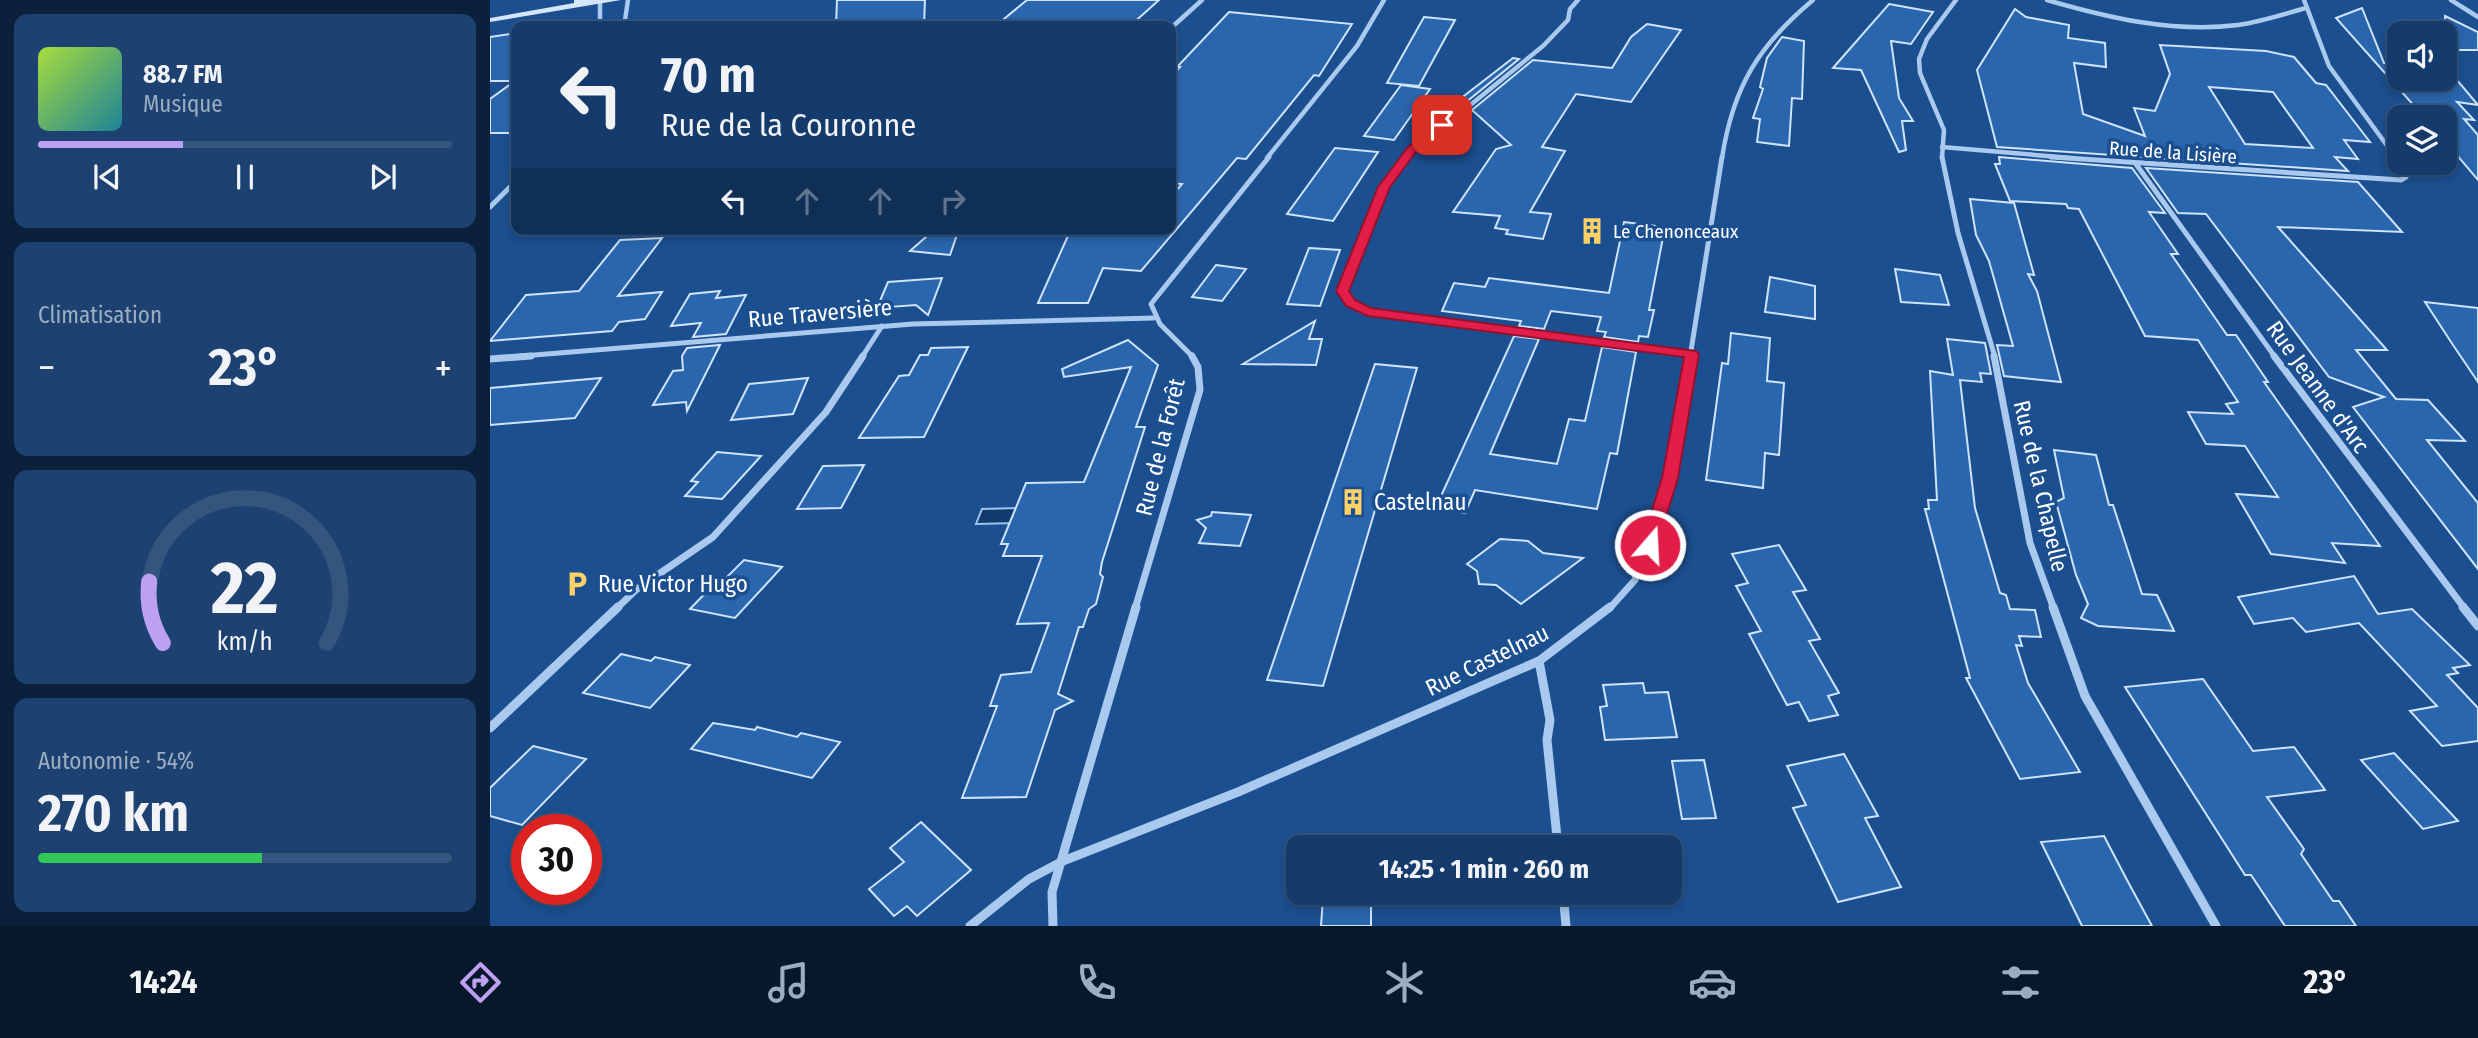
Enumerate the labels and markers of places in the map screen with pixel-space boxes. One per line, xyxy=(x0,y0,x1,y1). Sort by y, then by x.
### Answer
pin xyxy=(1412,95,1472,155)
building icon: Le Chenonceaux xyxy=(1577,216,1607,246)
place label: Le Chenonceaux xyxy=(1613,220,1739,243)
building icon: Castelnau xyxy=(1338,487,1368,517)
place label: Castelnau xyxy=(1374,488,1466,516)
parking icon: Rue Victor Hugo xyxy=(562,569,592,599)
place label: Rue Victor Hugo xyxy=(598,570,748,598)

